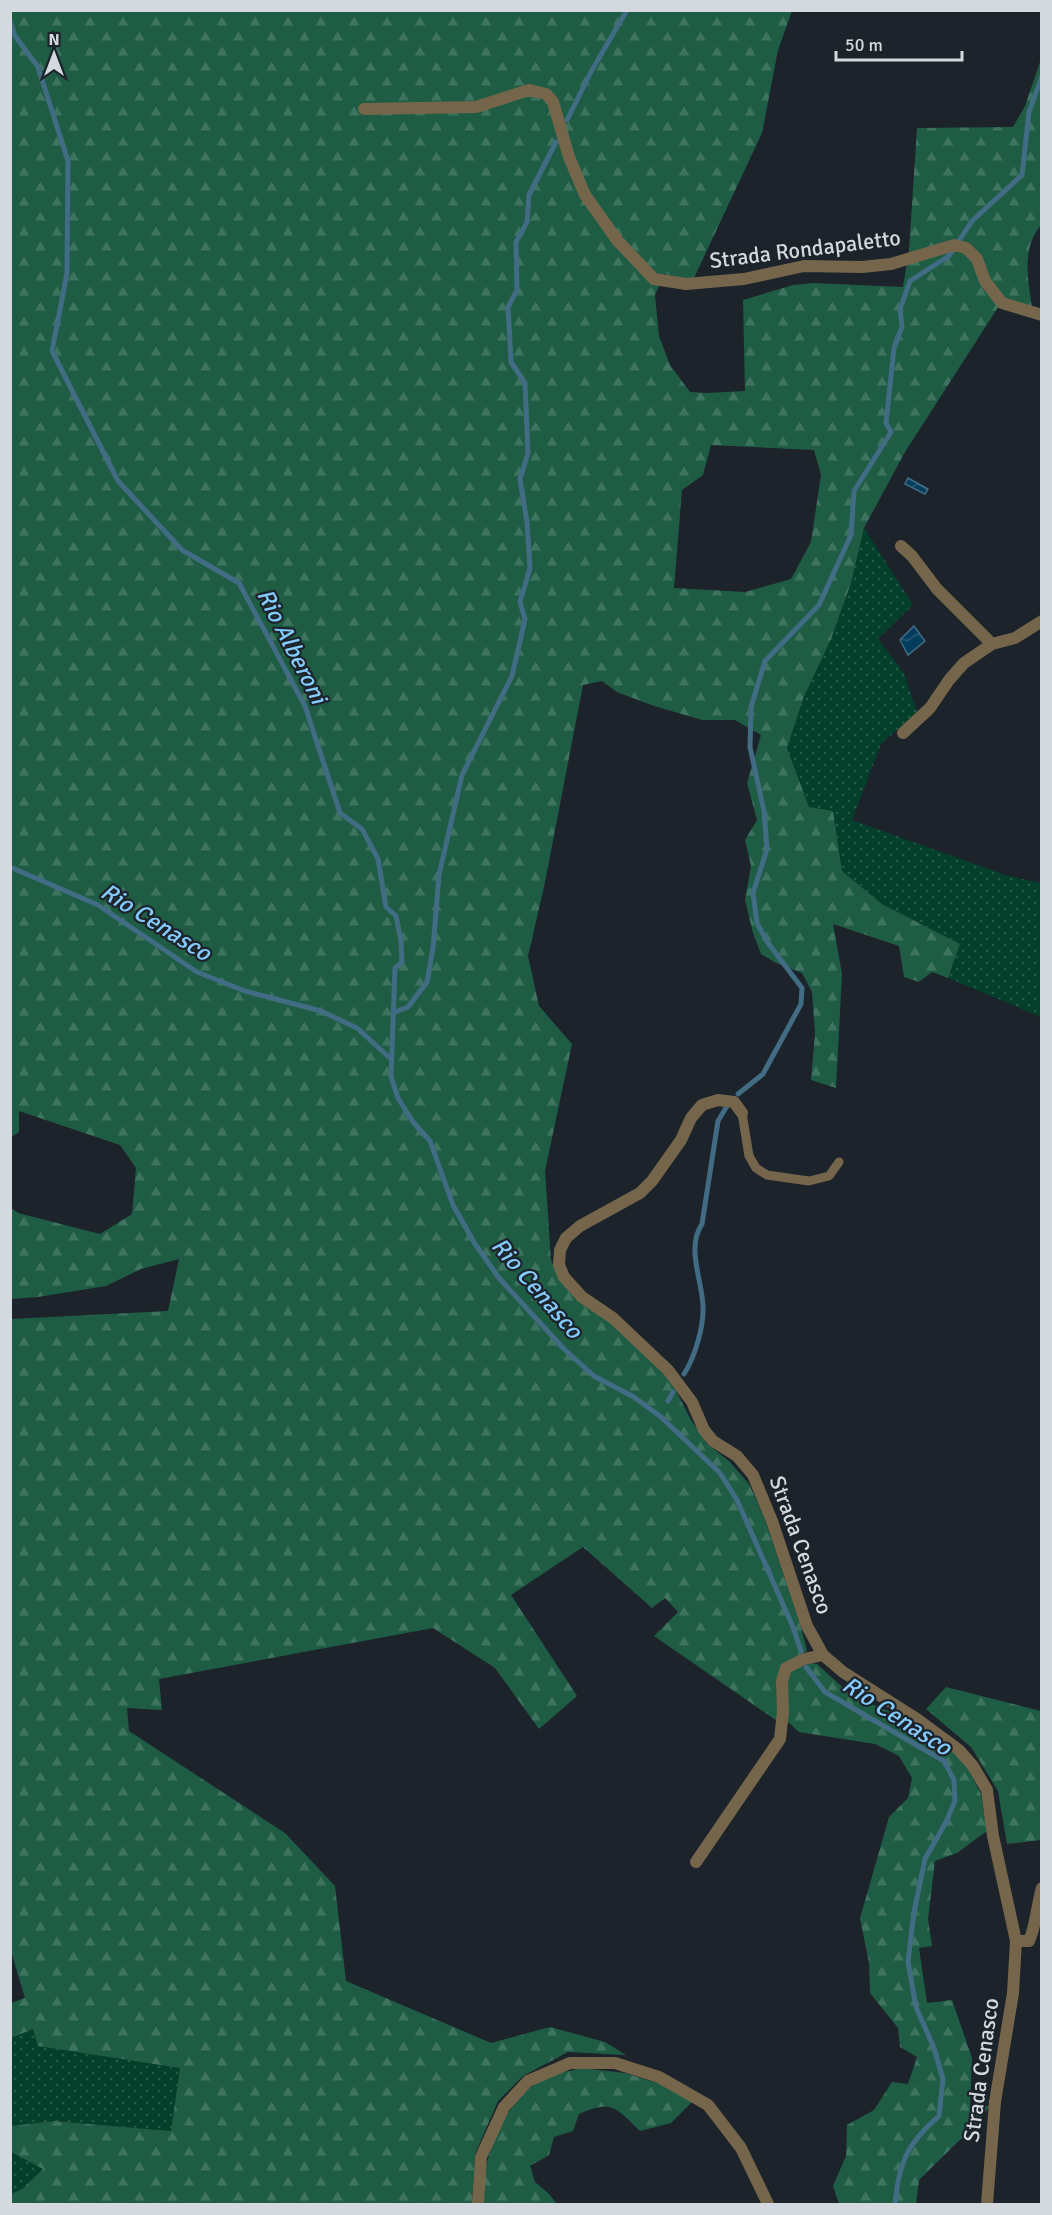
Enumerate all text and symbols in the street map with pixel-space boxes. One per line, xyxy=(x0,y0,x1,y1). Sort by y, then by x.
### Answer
north arrow xyxy=(24,24,84,84)
scale bar xyxy=(836,24,962,62)
text: N xyxy=(48,30,60,50)
text: 50 m xyxy=(845,34,883,56)
street label: Strada Rondapaletto xyxy=(708,224,902,274)
water label: Rio Alberoni xyxy=(250,583,335,711)
water label: Rio Cenasco xyxy=(95,876,218,968)
water label: Rio Cenasco xyxy=(485,1231,590,1346)
street label: Strada Cenasco xyxy=(763,1472,839,1618)
water label: Rio Cenasco xyxy=(837,1670,959,1763)
street label: Strada Cenasco xyxy=(958,1996,1004,2144)

